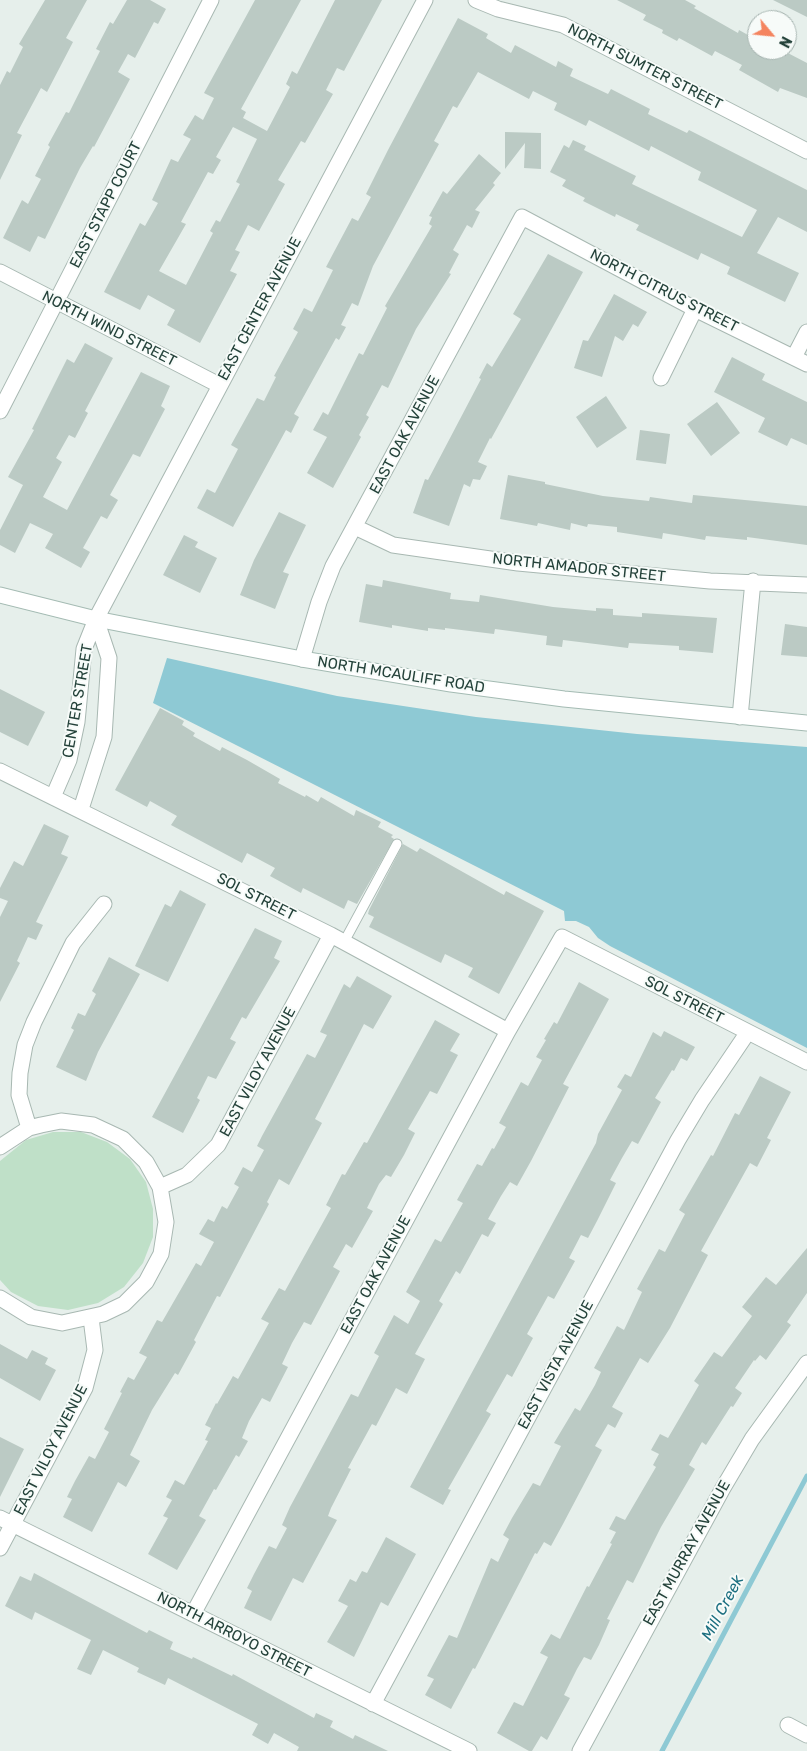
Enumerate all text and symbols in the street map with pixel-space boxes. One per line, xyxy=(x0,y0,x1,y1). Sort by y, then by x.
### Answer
north arrow xyxy=(747,10,797,60)
street label: NORTH SUMTER STREET xyxy=(565,20,725,114)
text: N xyxy=(775,33,795,50)
street label: EAST STAPP COURT xyxy=(66,139,146,271)
street label: EAST CENTER AVENUE xyxy=(215,234,305,384)
street label: NORTH CITRUS STREET xyxy=(587,246,741,336)
street label: NORTH WIND STREET xyxy=(39,287,179,371)
street label: EAST OAK AVENUE xyxy=(366,373,444,497)
street label: NORTH AMADOR STREET xyxy=(492,550,666,586)
street label: CENTER STREET xyxy=(59,643,97,759)
street label: NORTH MCAULIFF ROAD xyxy=(316,653,486,697)
street label: SOL STREET xyxy=(214,869,298,925)
street label: SOL STREET xyxy=(642,972,726,1028)
street label: EAST VILOY AVENUE xyxy=(216,1004,300,1140)
street label: EAST OAK AVENUE xyxy=(337,1213,415,1337)
street label: EAST VISTA AVENUE xyxy=(514,1298,598,1432)
street label: EAST VILOY AVENUE xyxy=(10,1382,92,1518)
street label: EAST MURRAY AVENUE xyxy=(640,1477,734,1629)
water label: Mill Creek xyxy=(698,1572,748,1644)
street label: NORTH ARROYO STREET xyxy=(154,1588,314,1682)

